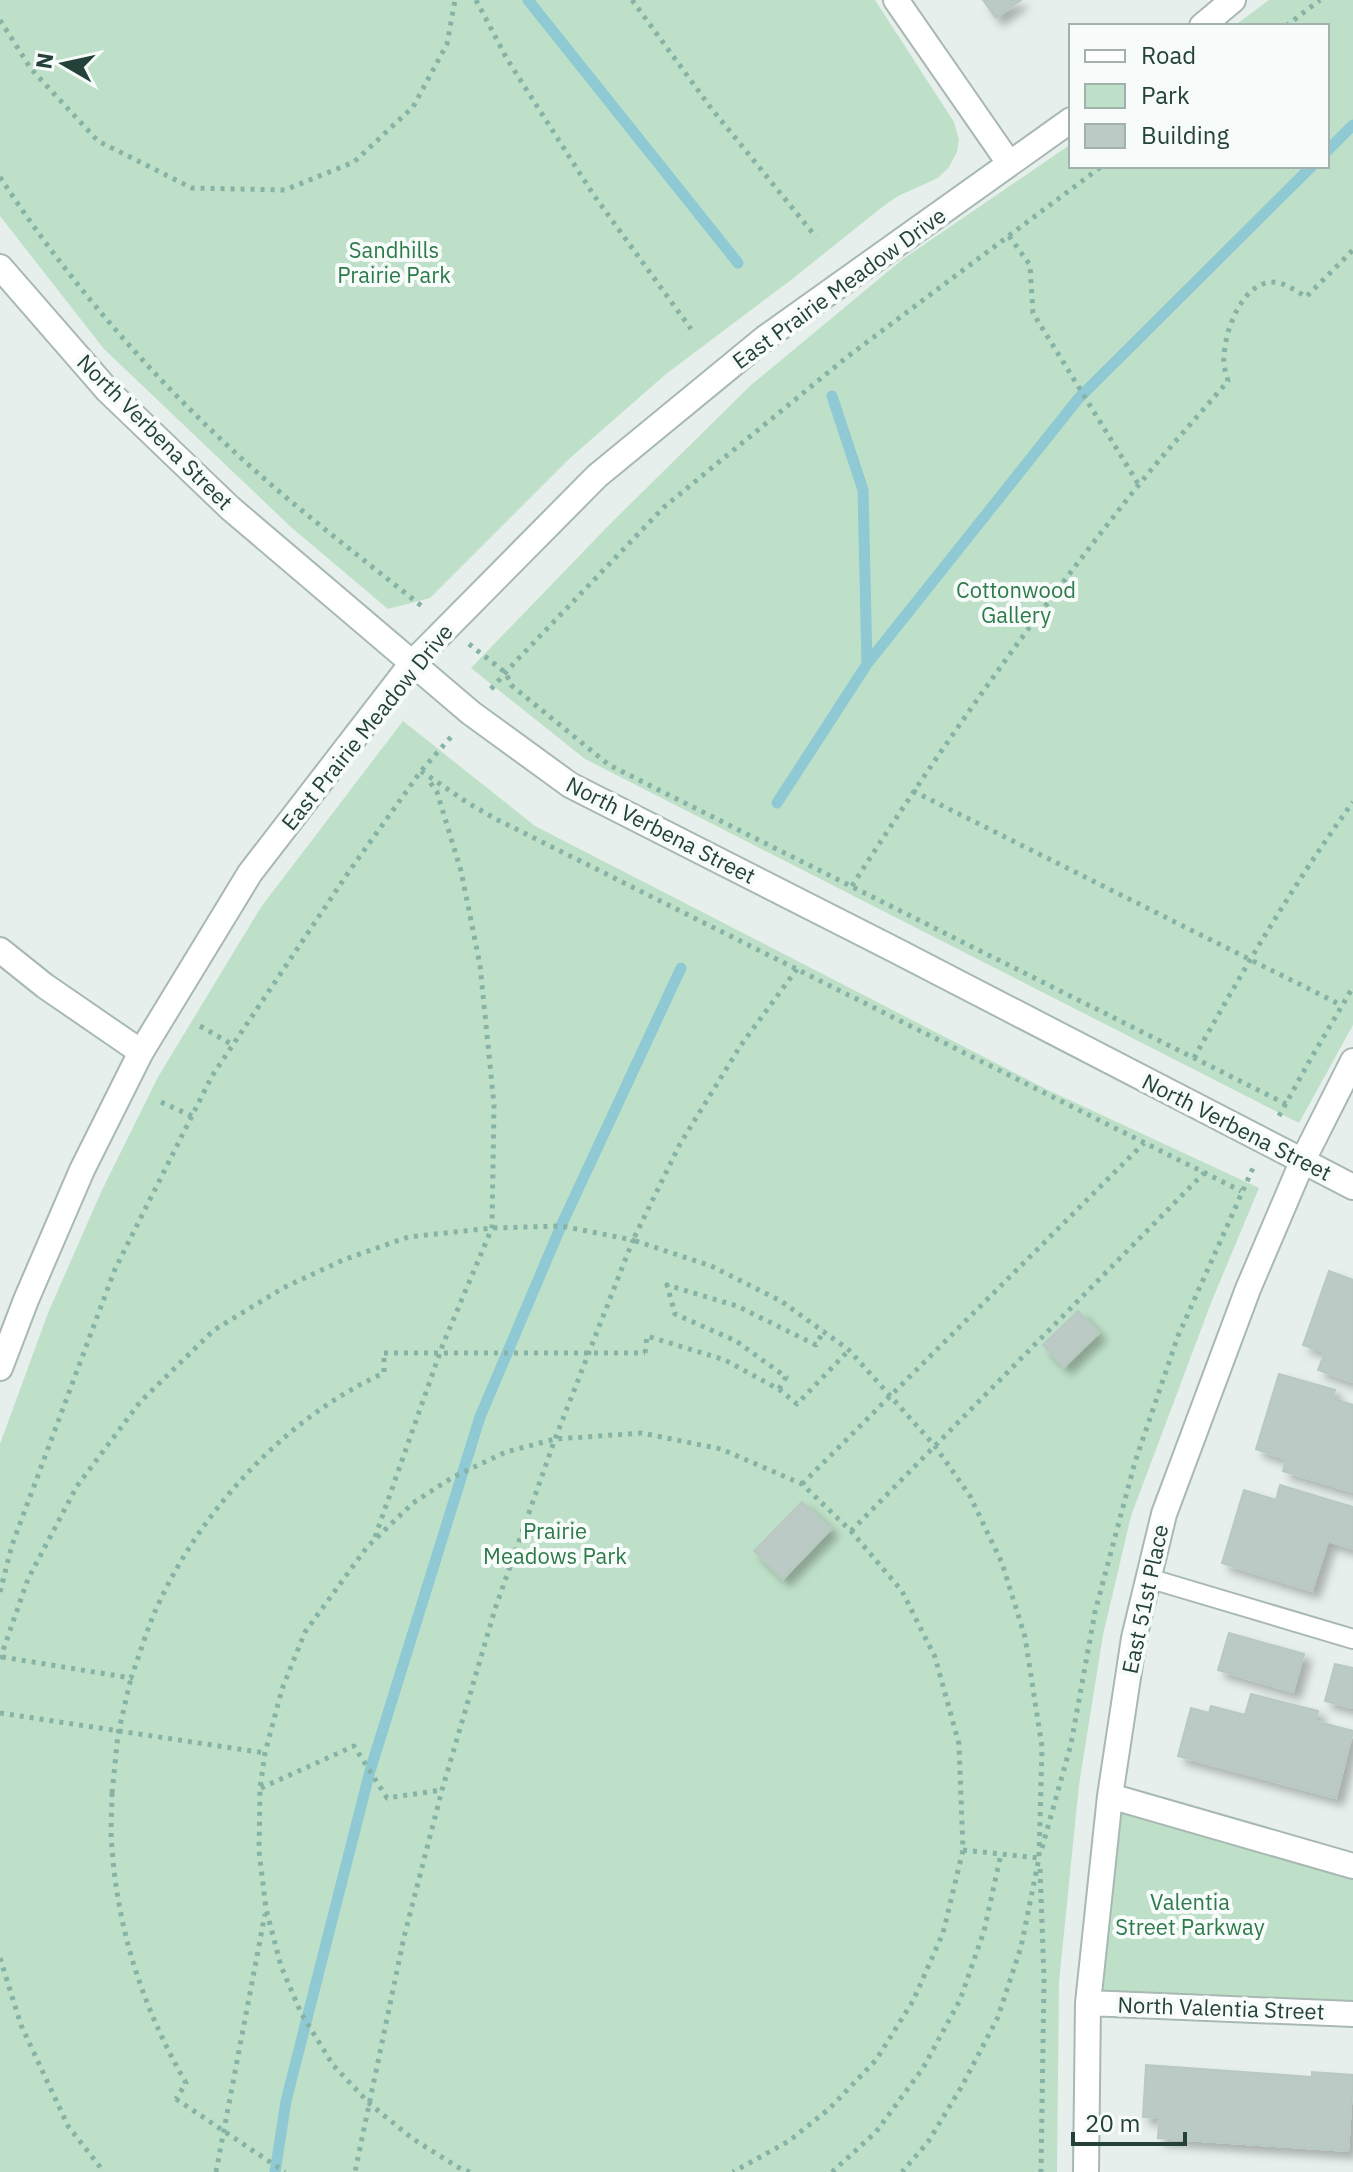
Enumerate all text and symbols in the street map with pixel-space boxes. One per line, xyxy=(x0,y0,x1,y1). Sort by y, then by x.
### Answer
north arrow xyxy=(24,24,104,104)
legend xyxy=(1069,24,1329,168)
text: Road xyxy=(1141,39,1196,71)
text: N xyxy=(28,51,59,71)
text: Park xyxy=(1141,79,1190,111)
text: Building xyxy=(1141,119,1229,151)
street label: East Prairie Meadow Drive xyxy=(726,200,951,375)
park label: Sandhills Prairie Park xyxy=(337,235,451,289)
street label: North Verbena Street xyxy=(71,348,239,516)
park label: Cottonwood Gallery xyxy=(956,575,1076,629)
street label: East Prairie Meadow Drive xyxy=(274,618,459,836)
street label: North Verbena Street xyxy=(562,769,761,890)
street label: North Verbena Street xyxy=(1138,1066,1337,1187)
park label: Prairie Meadows Park xyxy=(483,1516,627,1570)
street label: East 51st Place xyxy=(1115,1522,1174,1676)
park label: Valentia Street Parkway xyxy=(1115,1887,1265,1941)
street label: North Valentia Street xyxy=(1117,1989,1325,2026)
scale bar xyxy=(1073,2096,1185,2146)
text: 20 m xyxy=(1085,2107,1140,2139)

